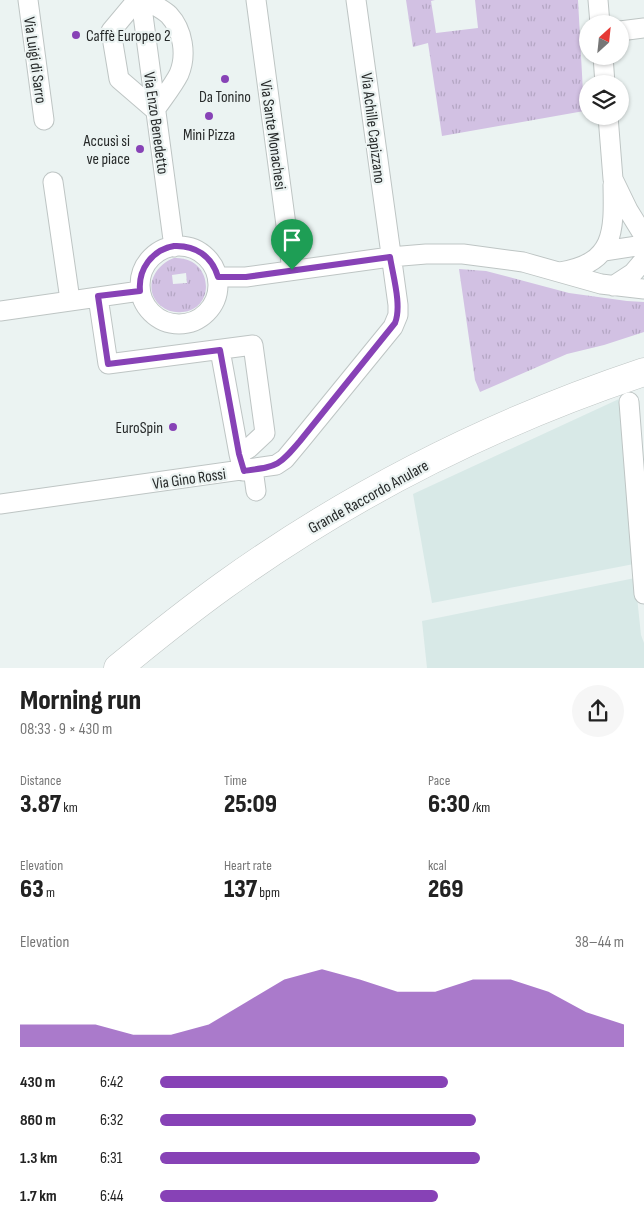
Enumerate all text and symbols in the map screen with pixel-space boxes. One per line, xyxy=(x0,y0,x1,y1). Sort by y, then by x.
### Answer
north arrow xyxy=(579,15,629,65)
map controls xyxy=(579,15,629,125)
street label: Via Luigi di Sarro xyxy=(19,16,50,105)
place label: Caffè Europeo 2 xyxy=(86,27,171,46)
marker: Caffè Europeo 2 xyxy=(70,29,82,41)
street label: Via Enzo Benedetto xyxy=(139,71,172,176)
street label: Via Achille Capizzano xyxy=(356,72,389,185)
marker: Da Tonino xyxy=(219,73,231,85)
button: layers xyxy=(579,75,629,125)
street label: Via Sante Monachesi xyxy=(255,79,290,191)
place label: Da Tonino xyxy=(199,88,251,107)
marker: Mini Pizza xyxy=(203,110,215,122)
place label: Mini Pizza xyxy=(183,126,235,145)
place label: Accusì si ve piace xyxy=(83,132,130,169)
marker: Accusì si ve piace xyxy=(134,143,146,155)
pin xyxy=(271,219,313,270)
icon: arrive xyxy=(278,226,306,254)
place label: EuroSpin xyxy=(115,419,163,438)
marker: EuroSpin xyxy=(167,421,179,433)
street label: Grande Raccordo Anulare xyxy=(305,456,432,538)
street label: Via Gino Rossi xyxy=(151,465,227,494)
text: Morning run xyxy=(20,684,141,717)
button: share xyxy=(572,685,624,737)
text: 08:33 · 9 × 430 m xyxy=(20,720,112,739)
text: Distance xyxy=(20,772,61,789)
text: Time xyxy=(224,772,247,789)
text: Pace xyxy=(428,772,450,789)
text: 3.87 xyxy=(20,789,61,820)
text: 25:09 xyxy=(224,789,277,820)
text: 6:30 xyxy=(428,789,470,820)
text: km xyxy=(61,799,78,816)
text: /km xyxy=(470,799,490,816)
text: Elevation xyxy=(20,857,63,874)
text: Heart rate xyxy=(224,857,272,874)
text: kcal xyxy=(428,857,447,874)
text: 63 xyxy=(20,874,44,905)
text: 137 xyxy=(224,874,257,905)
text: 269 xyxy=(428,874,464,905)
text: m xyxy=(44,884,55,901)
text: bpm xyxy=(257,884,280,901)
text: Elevation xyxy=(20,933,69,952)
text: 38–44 m xyxy=(575,933,624,952)
text: 430 m xyxy=(20,1073,55,1092)
text: 6:42 xyxy=(100,1073,123,1092)
text: 860 m xyxy=(20,1111,56,1130)
text: 6:32 xyxy=(100,1111,123,1130)
text: 1.3 km xyxy=(20,1149,57,1168)
text: 6:31 xyxy=(100,1149,122,1168)
text: 1.7 km xyxy=(20,1187,57,1206)
text: 6:44 xyxy=(100,1187,123,1206)

